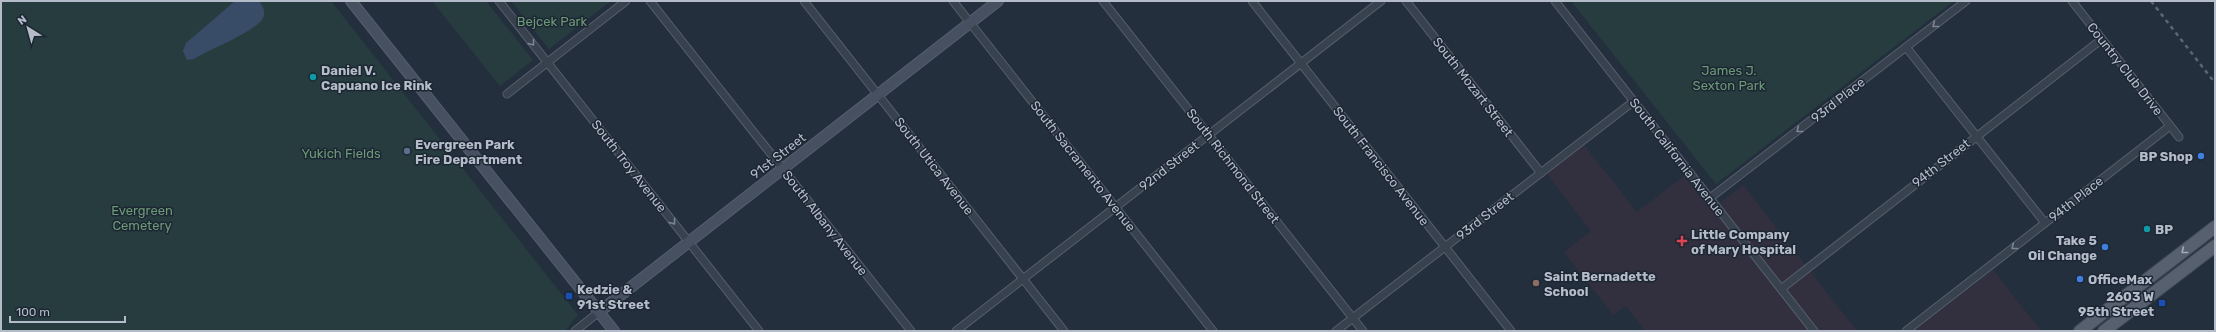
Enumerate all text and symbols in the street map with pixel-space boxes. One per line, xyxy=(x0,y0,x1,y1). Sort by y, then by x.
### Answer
north arrow xyxy=(8,8,48,48)
text: N xyxy=(15,13,29,28)
park label: Bejcek Park xyxy=(517,14,588,29)
one-way arrow xyxy=(1932,20,1939,27)
street label: Country Club Drive xyxy=(2084,20,2166,118)
street label: South Mozart Street xyxy=(1430,34,1516,140)
one-way arrow xyxy=(528,38,535,45)
place label: Daniel V. Capuano Ice Rink xyxy=(321,63,433,93)
park label: James J. Sexton Park xyxy=(1693,63,1766,93)
marker: Daniel V. Capuano Ice Rink xyxy=(308,72,318,82)
street label: 93rd Place xyxy=(1808,74,1868,126)
street label: South California Avenue xyxy=(1626,95,1728,219)
street label: South Sacramento Avenue xyxy=(1027,98,1139,234)
street label: South Francisco Avenue xyxy=(1330,104,1432,228)
street label: South Richmond Street xyxy=(1183,106,1283,226)
street label: South Utica Avenue xyxy=(891,114,977,218)
street label: South Troy Avenue xyxy=(588,117,670,215)
one-way arrow xyxy=(1796,125,1803,132)
street label: 91st Street xyxy=(747,130,809,182)
street label: 94th Street xyxy=(1909,136,1973,190)
place label: Evergreen Park Fire Department xyxy=(415,137,522,167)
street label: 92nd Street xyxy=(1136,138,1202,194)
park label: Yukich Fields xyxy=(301,146,381,161)
marker: Evergreen Park Fire Department xyxy=(402,146,412,156)
place label: BP Shop xyxy=(2139,149,2193,164)
marker: BP Shop xyxy=(2196,151,2206,161)
street label: South Albany Avenue xyxy=(779,168,871,278)
street label: 94th Place xyxy=(2046,173,2106,225)
street label: 93rd Street xyxy=(1453,189,1517,243)
park label: Evergreen Cemetery xyxy=(111,203,173,233)
one-way arrow xyxy=(669,217,676,224)
place label: BP xyxy=(2155,222,2173,237)
marker: BP xyxy=(2142,224,2152,234)
place label: Little Company of Mary Hospital xyxy=(1691,227,1796,257)
place label: Take 5 Oil Change xyxy=(2028,233,2097,263)
marker: Little Company of Mary Hospital xyxy=(1676,235,1688,247)
one-way arrow xyxy=(2012,242,2019,249)
marker: Take 5 Oil Change xyxy=(2100,242,2110,252)
one-way arrow xyxy=(2182,246,2189,253)
place label: Saint Bernadette School xyxy=(1544,269,1656,299)
place label: OfficeMax xyxy=(2088,272,2153,287)
marker: OfficeMax xyxy=(2075,274,2085,284)
marker: Saint Bernadette School xyxy=(1531,278,1541,288)
place label: Kedzie & 91st Street xyxy=(577,282,650,312)
place label: 2603 W 95th Street xyxy=(2078,289,2154,319)
marker: Kedzie & 91st Street xyxy=(564,291,574,301)
scale bar xyxy=(10,298,125,324)
marker: 2603 W 95th Street xyxy=(2157,298,2167,308)
text: 100 m xyxy=(16,305,50,319)

